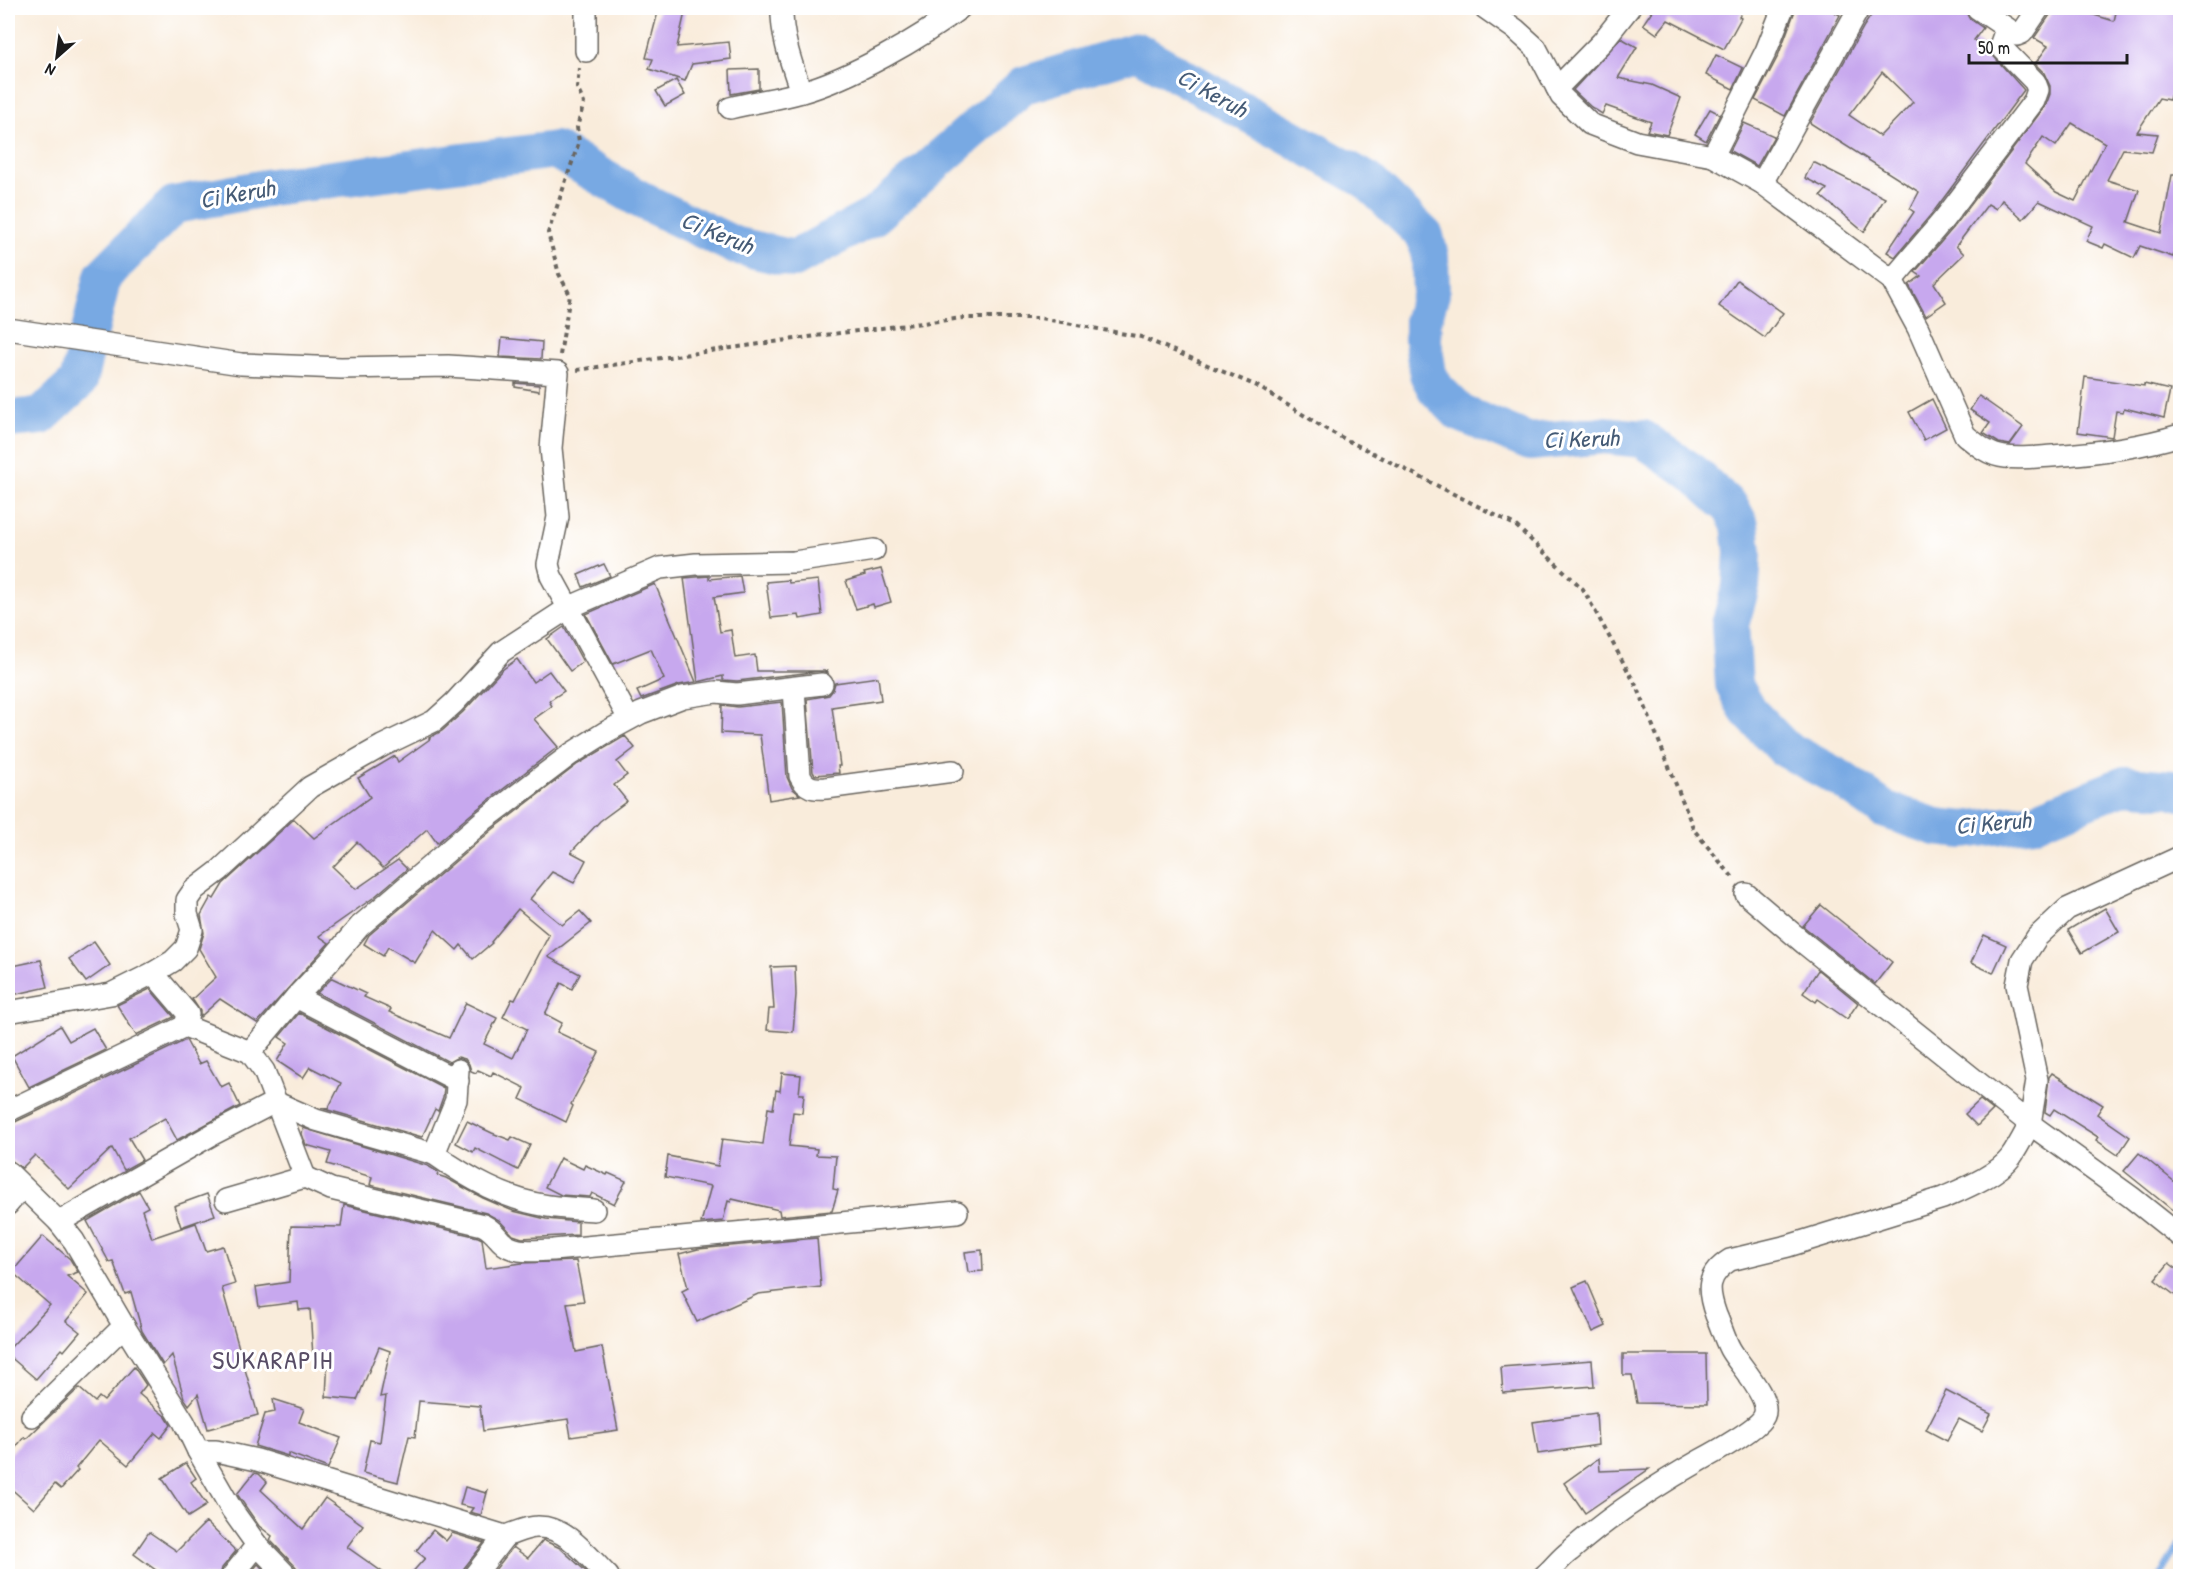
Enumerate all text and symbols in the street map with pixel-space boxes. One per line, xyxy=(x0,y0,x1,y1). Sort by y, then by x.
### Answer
north arrow xyxy=(27,27,87,87)
scale bar xyxy=(1969,27,2126,65)
text: 50 m xyxy=(1978,35,2010,60)
text: N xyxy=(41,58,59,82)
water label: Ci Keruh xyxy=(1172,60,1255,125)
water label: Ci Keruh xyxy=(197,170,278,215)
water label: Ci Keruh xyxy=(677,203,760,262)
water label: Ci Keruh xyxy=(1543,421,1621,455)
water label: Ci Keruh xyxy=(1954,803,2034,841)
district label: SUKARAPIH xyxy=(212,1342,334,1377)

